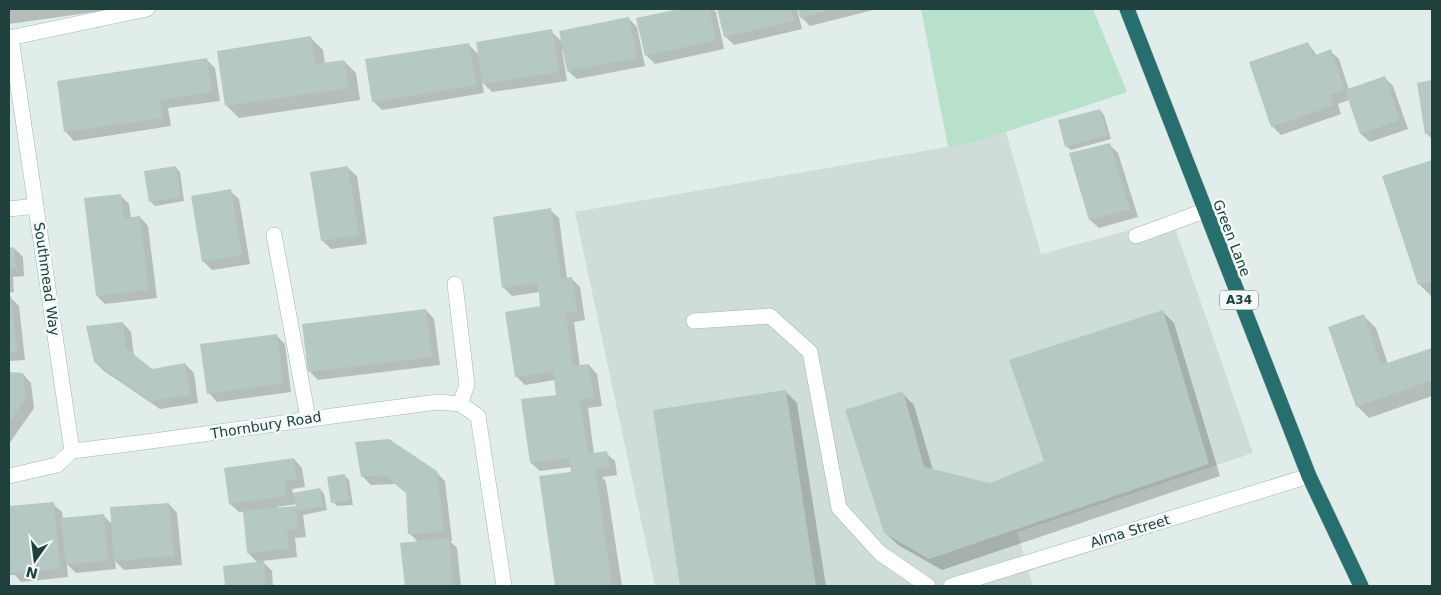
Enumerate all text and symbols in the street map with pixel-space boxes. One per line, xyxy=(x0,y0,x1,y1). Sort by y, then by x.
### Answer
street label: Green Lane xyxy=(1210,197,1254,279)
street label: Southmead Way xyxy=(31,221,63,337)
road number: A34 xyxy=(1220,290,1258,310)
street label: Thornbury Road xyxy=(209,408,322,442)
street label: Alma Street xyxy=(1088,511,1172,551)
north arrow xyxy=(10,535,60,585)
text: N xyxy=(24,563,39,582)

